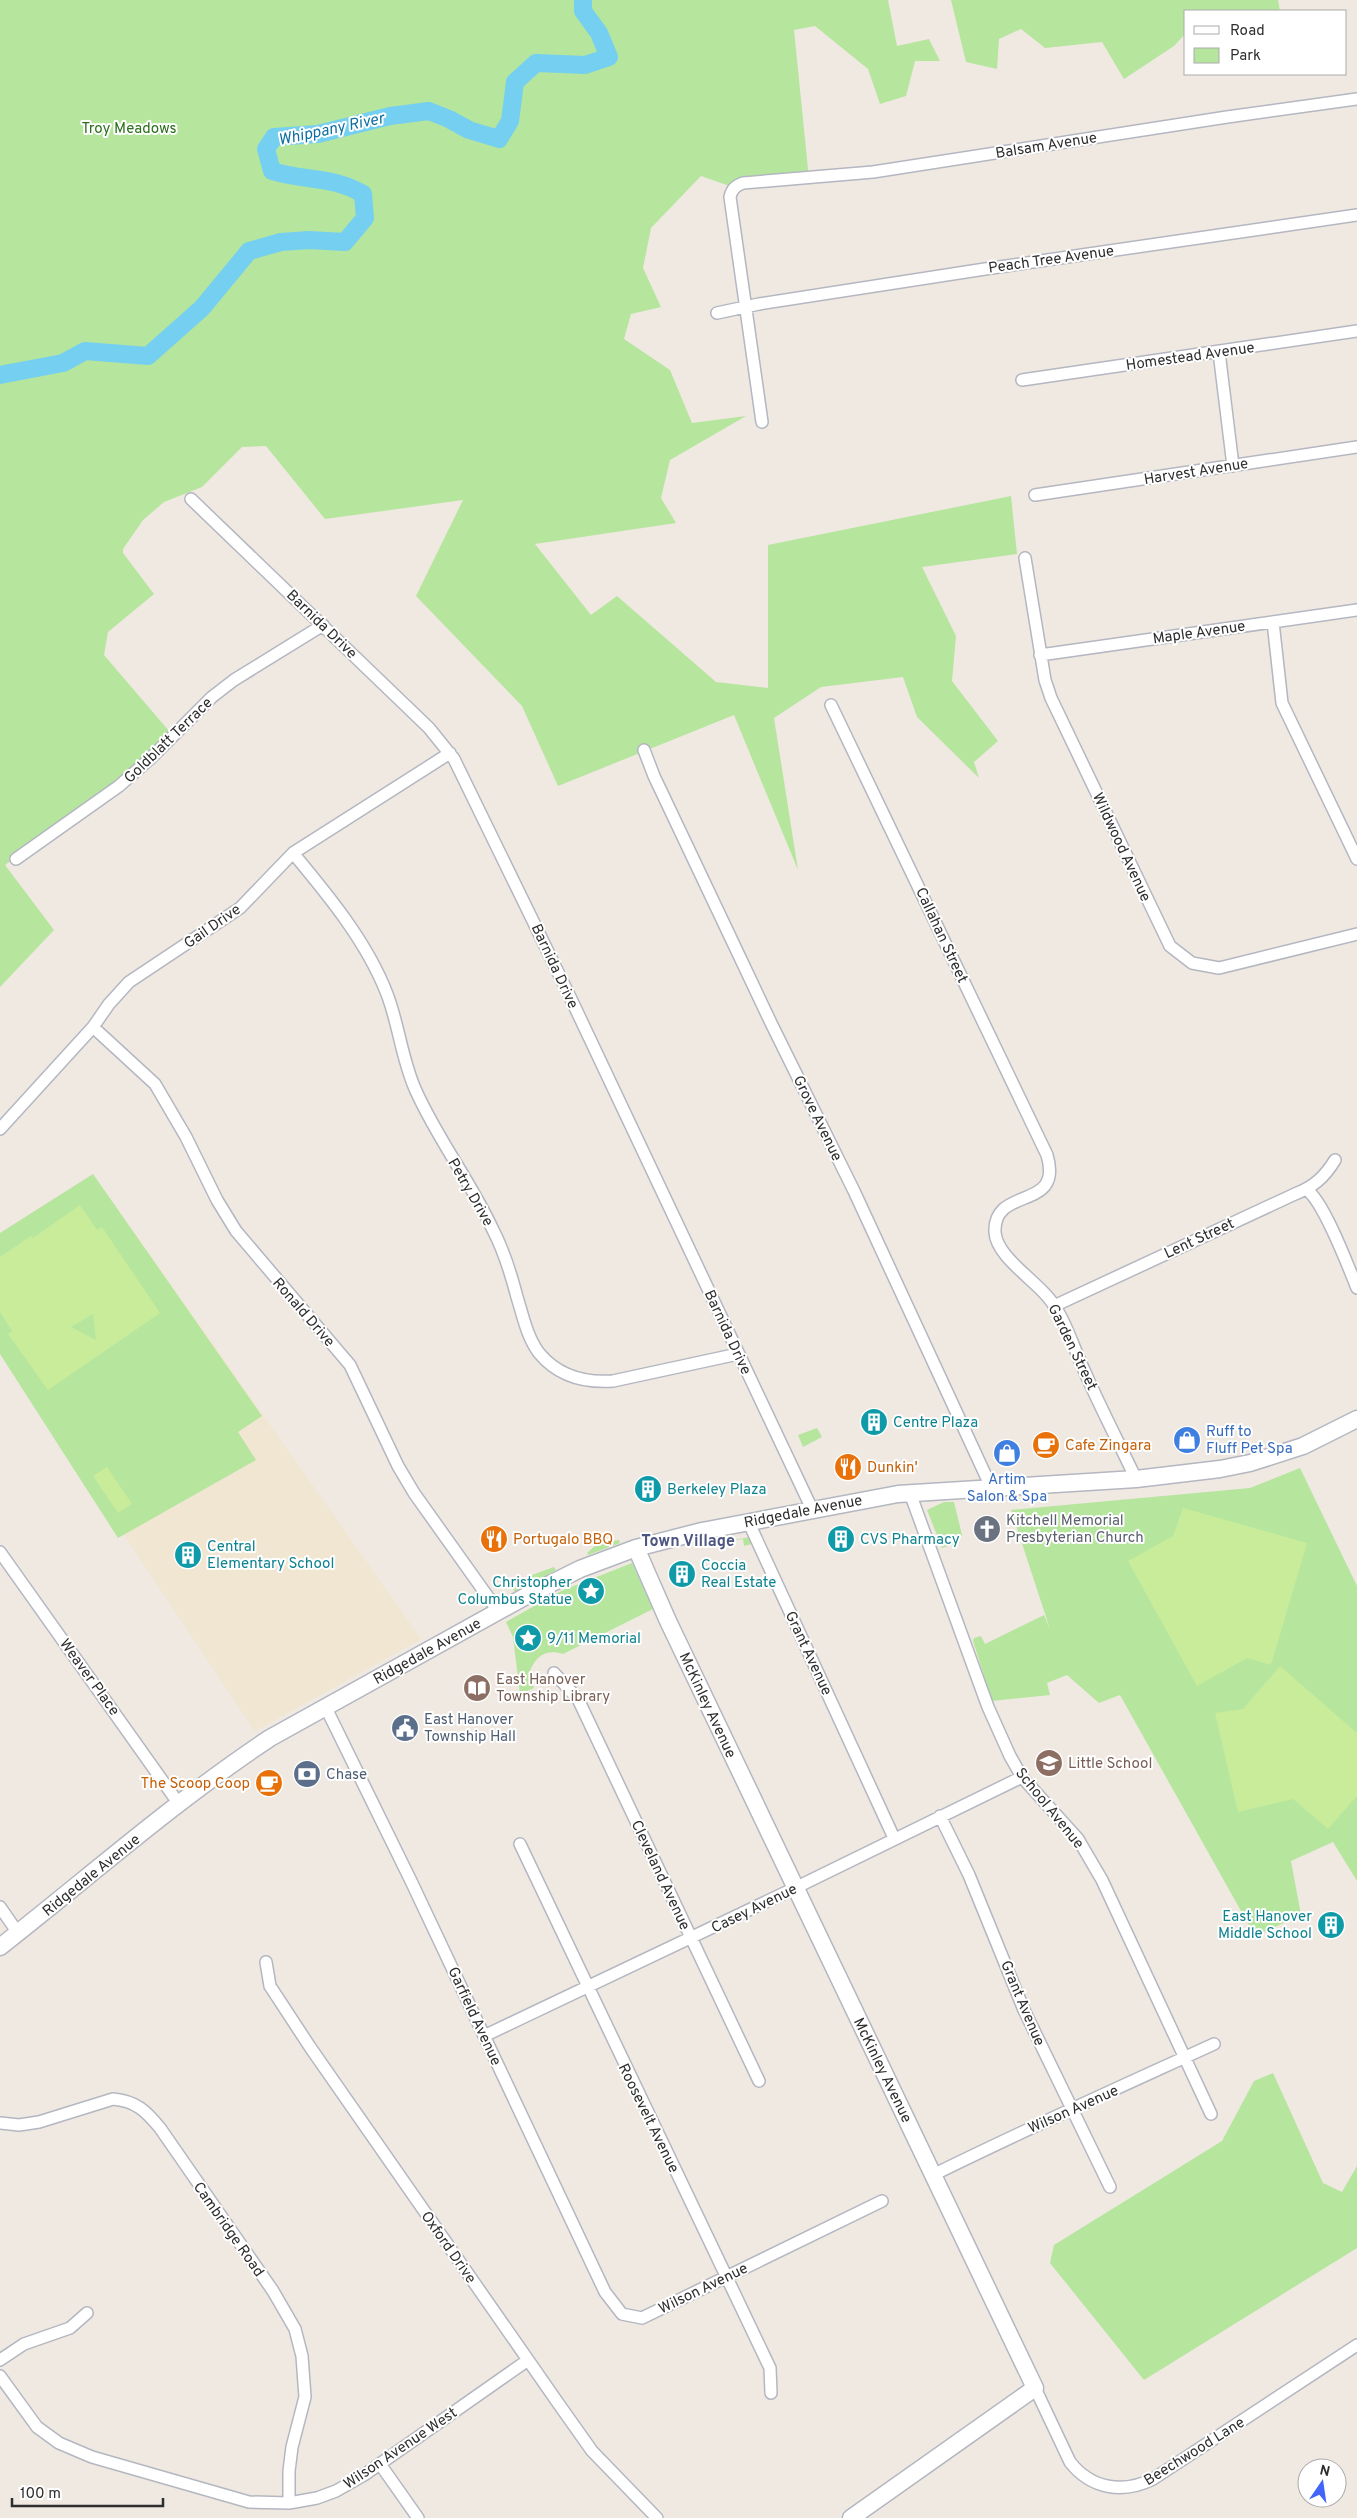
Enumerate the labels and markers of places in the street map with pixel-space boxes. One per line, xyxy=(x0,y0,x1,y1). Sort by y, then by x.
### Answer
building icon: Centre Plaza xyxy=(859,1407,889,1437)
place label: Centre Plaza xyxy=(893,1414,978,1433)
place label: Ruff to Fluff Pet Spa xyxy=(1206,1423,1293,1459)
shop icon: Ruff to Fluff Pet Spa xyxy=(1172,1425,1202,1455)
cafe icon: Cafe Zingara xyxy=(1031,1430,1061,1460)
place label: Cafe Zingara xyxy=(1065,1437,1151,1456)
shop icon: Artim Salon & Spa xyxy=(992,1438,1022,1468)
restaurant icon: Dunkin' xyxy=(833,1452,863,1482)
place label: Dunkin' xyxy=(867,1459,918,1478)
place label: Artim Salon & Spa xyxy=(967,1471,1047,1507)
building icon: Berkeley Plaza xyxy=(633,1474,663,1504)
place label: Berkeley Plaza xyxy=(667,1481,766,1500)
place label: Kitchell Memorial Presbyterian Church xyxy=(1006,1512,1144,1548)
church icon: Kitchell Memorial Presbyterian Church xyxy=(972,1514,1002,1544)
restaurant icon: Portugalo BBQ xyxy=(479,1524,509,1554)
building icon: CVS Pharmacy xyxy=(826,1524,856,1554)
place label: Portugalo BBQ xyxy=(513,1531,613,1550)
place label: CVS Pharmacy xyxy=(860,1531,960,1550)
place label: Central Elementary School xyxy=(207,1538,334,1574)
building icon: Central Elementary School xyxy=(173,1540,203,1570)
place label: Coccia Real Estate xyxy=(701,1557,776,1593)
building icon: Coccia Real Estate xyxy=(667,1559,697,1589)
place label: Christopher Columbus Statue xyxy=(457,1574,572,1610)
place icon: Christopher Columbus Statue xyxy=(576,1576,606,1606)
place icon: 9/11 Memorial xyxy=(513,1623,543,1653)
place label: 9/11 Memorial xyxy=(547,1630,641,1649)
place label: East Hanover Township Library xyxy=(496,1671,610,1707)
library icon: East Hanover Township Library xyxy=(462,1673,492,1703)
place label: East Hanover Township Hall xyxy=(424,1711,516,1747)
public building icon: East Hanover Township Hall xyxy=(390,1713,420,1743)
school or university icon: Little School xyxy=(1034,1748,1064,1778)
place label: Little School xyxy=(1068,1755,1152,1774)
bank icon: Chase xyxy=(292,1759,322,1789)
place label: Chase xyxy=(326,1766,367,1785)
cafe icon: The Scoop Coop xyxy=(254,1768,284,1798)
place label: The Scoop Coop xyxy=(141,1775,250,1794)
place label: East Hanover Middle School xyxy=(1218,1908,1312,1944)
building icon: East Hanover Middle School xyxy=(1316,1910,1346,1940)

